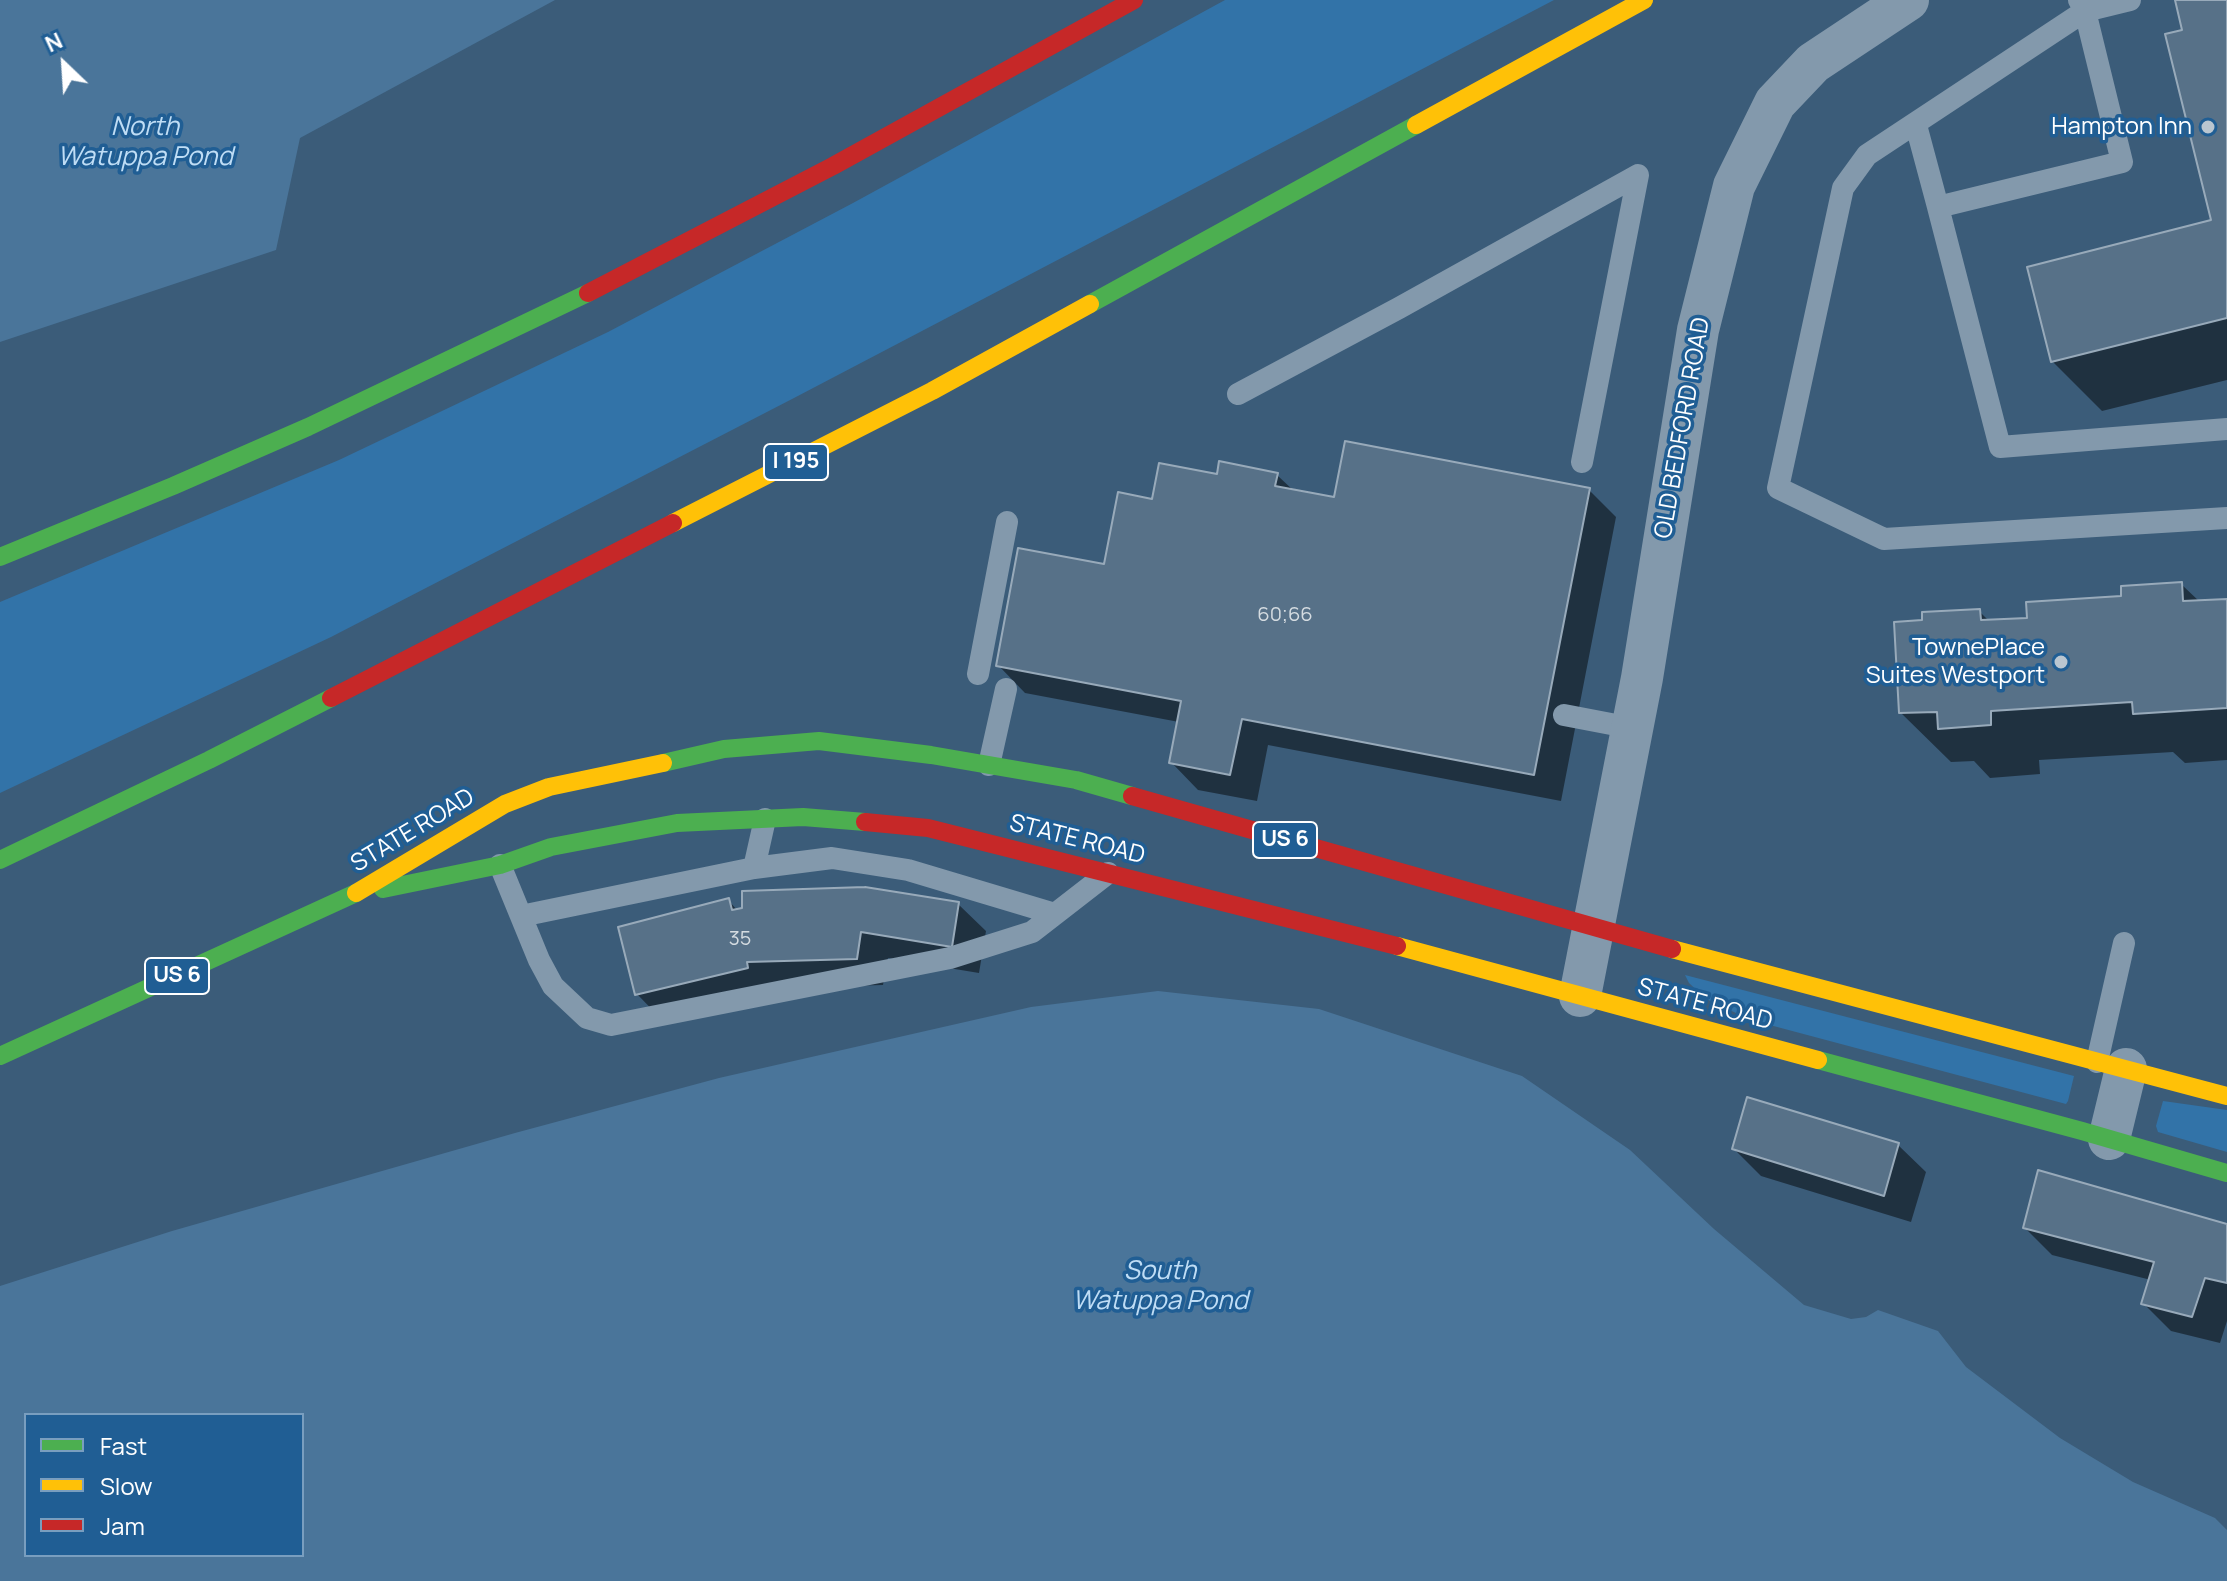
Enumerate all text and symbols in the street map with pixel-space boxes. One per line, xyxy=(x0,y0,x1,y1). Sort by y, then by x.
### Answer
north arrow xyxy=(24,24,104,104)
text: N xyxy=(40,25,67,59)
water label: North Watuppa Pond xyxy=(57,112,233,174)
place label: Hampton Inn xyxy=(2051,113,2192,141)
marker: Hampton Inn xyxy=(2199,118,2217,136)
street label: OLD BEDFORD ROAD xyxy=(1649,315,1717,541)
road number: I 195 xyxy=(764,444,828,480)
house number: 60;66 xyxy=(1257,603,1313,627)
place label: TownePlace Suites Westport xyxy=(1866,634,2045,690)
marker: TownePlace Suites Westport xyxy=(2052,653,2070,671)
street label: STATE ROAD xyxy=(346,783,480,879)
street label: STATE ROAD xyxy=(1006,809,1148,871)
road number: US 6 xyxy=(1253,822,1317,858)
house number: 35 xyxy=(729,927,751,951)
road number: US 6 xyxy=(145,958,209,994)
street label: STATE ROAD xyxy=(1634,973,1776,1037)
water label: South Watuppa Pond xyxy=(1072,1256,1248,1318)
legend xyxy=(24,1413,304,1557)
text: Fast xyxy=(100,1429,147,1462)
text: Slow xyxy=(100,1469,153,1502)
text: Jam xyxy=(100,1509,145,1542)

